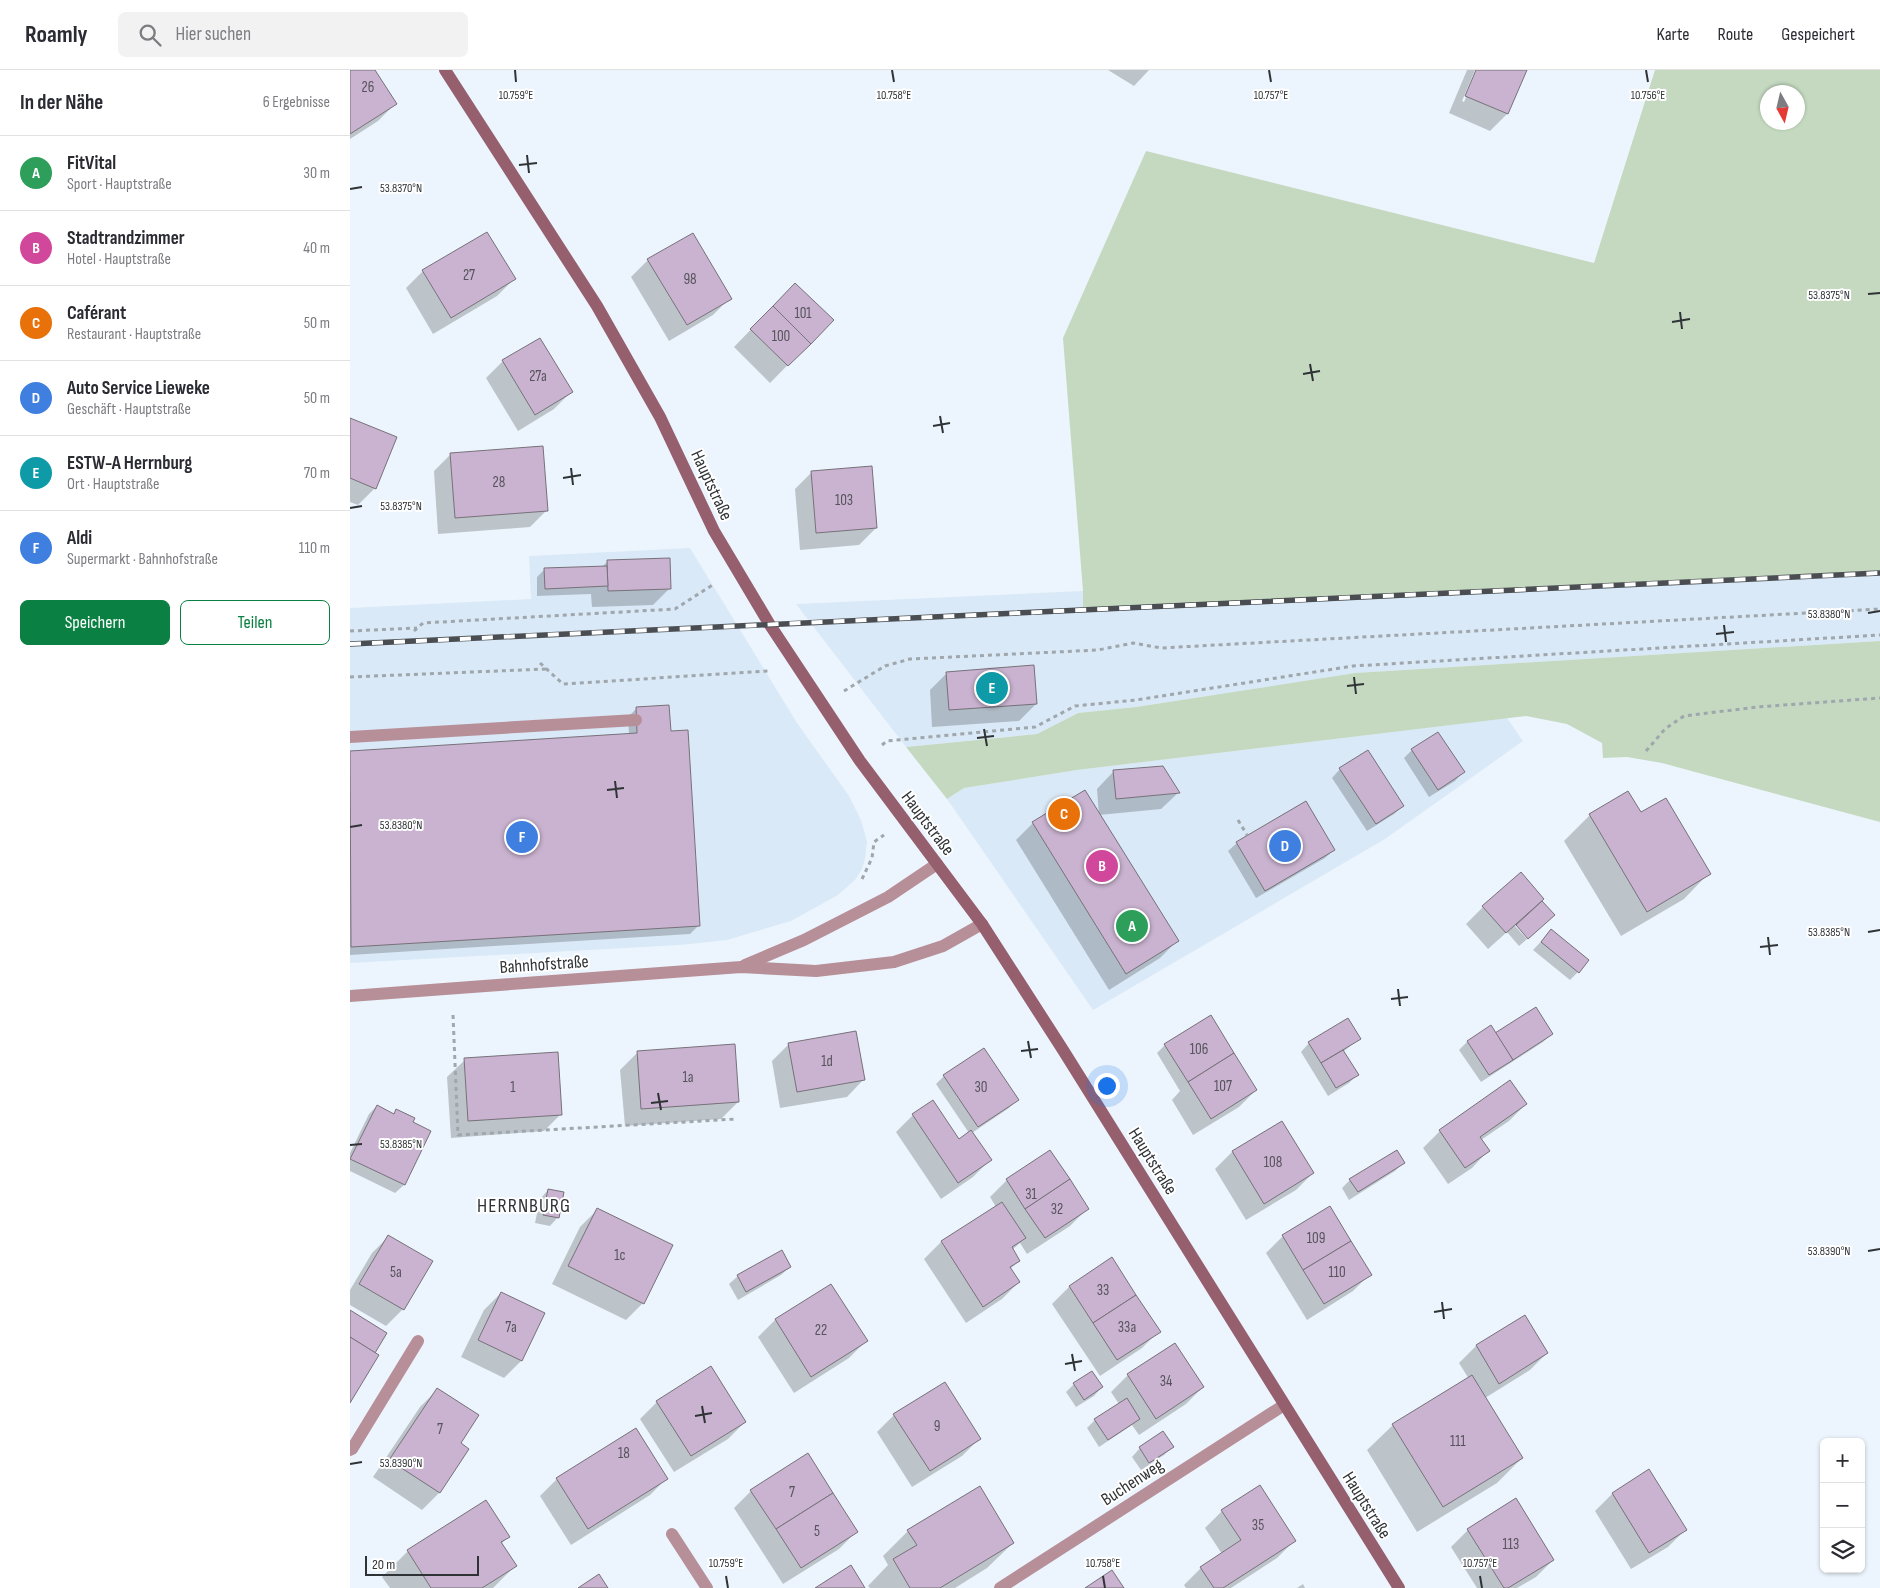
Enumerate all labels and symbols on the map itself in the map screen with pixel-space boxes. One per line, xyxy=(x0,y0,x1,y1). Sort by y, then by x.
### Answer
house number: 26 xyxy=(362,78,374,97)
north arrow xyxy=(1760,85,1805,130)
text: 10.759°E xyxy=(499,88,533,103)
text: 10.758°E xyxy=(877,88,911,103)
text: 10.757°E xyxy=(1254,88,1288,103)
text: 10.756°E xyxy=(1631,88,1665,103)
text: 53.8370°N xyxy=(380,181,422,196)
house number: 27 xyxy=(463,266,475,285)
house number: 98 xyxy=(683,270,697,289)
text: 53.8375°N xyxy=(1808,288,1850,303)
house number: 101 xyxy=(794,304,812,323)
house number: 100 xyxy=(772,327,790,346)
house number: 27a xyxy=(529,367,547,386)
street label: Hauptstraße xyxy=(686,447,737,524)
house number: 28 xyxy=(493,473,505,492)
house number: 103 xyxy=(835,491,853,510)
text: 53.8375°N xyxy=(380,499,422,514)
text: 53.8380°N xyxy=(1808,607,1850,622)
pin: E xyxy=(976,669,1008,707)
street label: Hauptstraße xyxy=(897,787,959,860)
pin: C xyxy=(1048,795,1080,833)
text: 53.8380°N xyxy=(380,818,422,833)
pin: F xyxy=(506,818,538,856)
pin: D xyxy=(1269,827,1301,865)
pin: B xyxy=(1086,847,1118,885)
pin: A xyxy=(1116,907,1148,945)
text: 53.8385°N xyxy=(1808,925,1850,940)
street label: Bahnhofstraße xyxy=(499,951,589,978)
house number: 106 xyxy=(1190,1040,1208,1059)
house number: 1d xyxy=(821,1052,833,1071)
house number: 1a xyxy=(682,1068,694,1087)
your location xyxy=(1094,1073,1120,1099)
house number: 107 xyxy=(1214,1077,1232,1096)
house number: 1 xyxy=(510,1078,516,1097)
house number: 30 xyxy=(975,1078,987,1097)
street label: Hauptstraße xyxy=(1124,1124,1181,1199)
text: 53.8385°N xyxy=(380,1137,422,1152)
house number: 108 xyxy=(1264,1153,1282,1172)
house number: 31 xyxy=(1025,1185,1038,1204)
district label: HERRNBURG xyxy=(477,1194,571,1218)
house number: 32 xyxy=(1051,1200,1063,1219)
house number: 109 xyxy=(1307,1229,1325,1248)
text: 53.8390°N xyxy=(1808,1244,1850,1259)
house number: 1c xyxy=(614,1246,626,1265)
house number: 5a xyxy=(390,1263,402,1282)
house number: 110 xyxy=(1328,1263,1346,1282)
house number: 33 xyxy=(1097,1281,1109,1300)
house number: 7a xyxy=(505,1318,517,1337)
house number: 33a xyxy=(1118,1318,1136,1337)
house number: 22 xyxy=(815,1321,827,1340)
house number: 34 xyxy=(1160,1372,1172,1391)
house number: 9 xyxy=(934,1417,940,1436)
house number: 7 xyxy=(437,1420,443,1439)
house number: 111 xyxy=(1450,1432,1467,1451)
house number: 18 xyxy=(618,1444,630,1463)
street label: Buchenweg xyxy=(1097,1455,1167,1510)
text: 53.8390°N xyxy=(380,1456,422,1471)
street label: Hauptstraße xyxy=(1338,1468,1395,1543)
house number: 7 xyxy=(789,1483,795,1502)
house number: 35 xyxy=(1252,1516,1264,1535)
house number: 5 xyxy=(814,1522,820,1541)
house number: 113 xyxy=(1503,1535,1519,1554)
scale bar xyxy=(365,1553,479,1576)
text: 10.759°E xyxy=(709,1556,743,1571)
text: 10.758°E xyxy=(1086,1556,1120,1571)
text: 10.757°E xyxy=(1463,1556,1497,1571)

